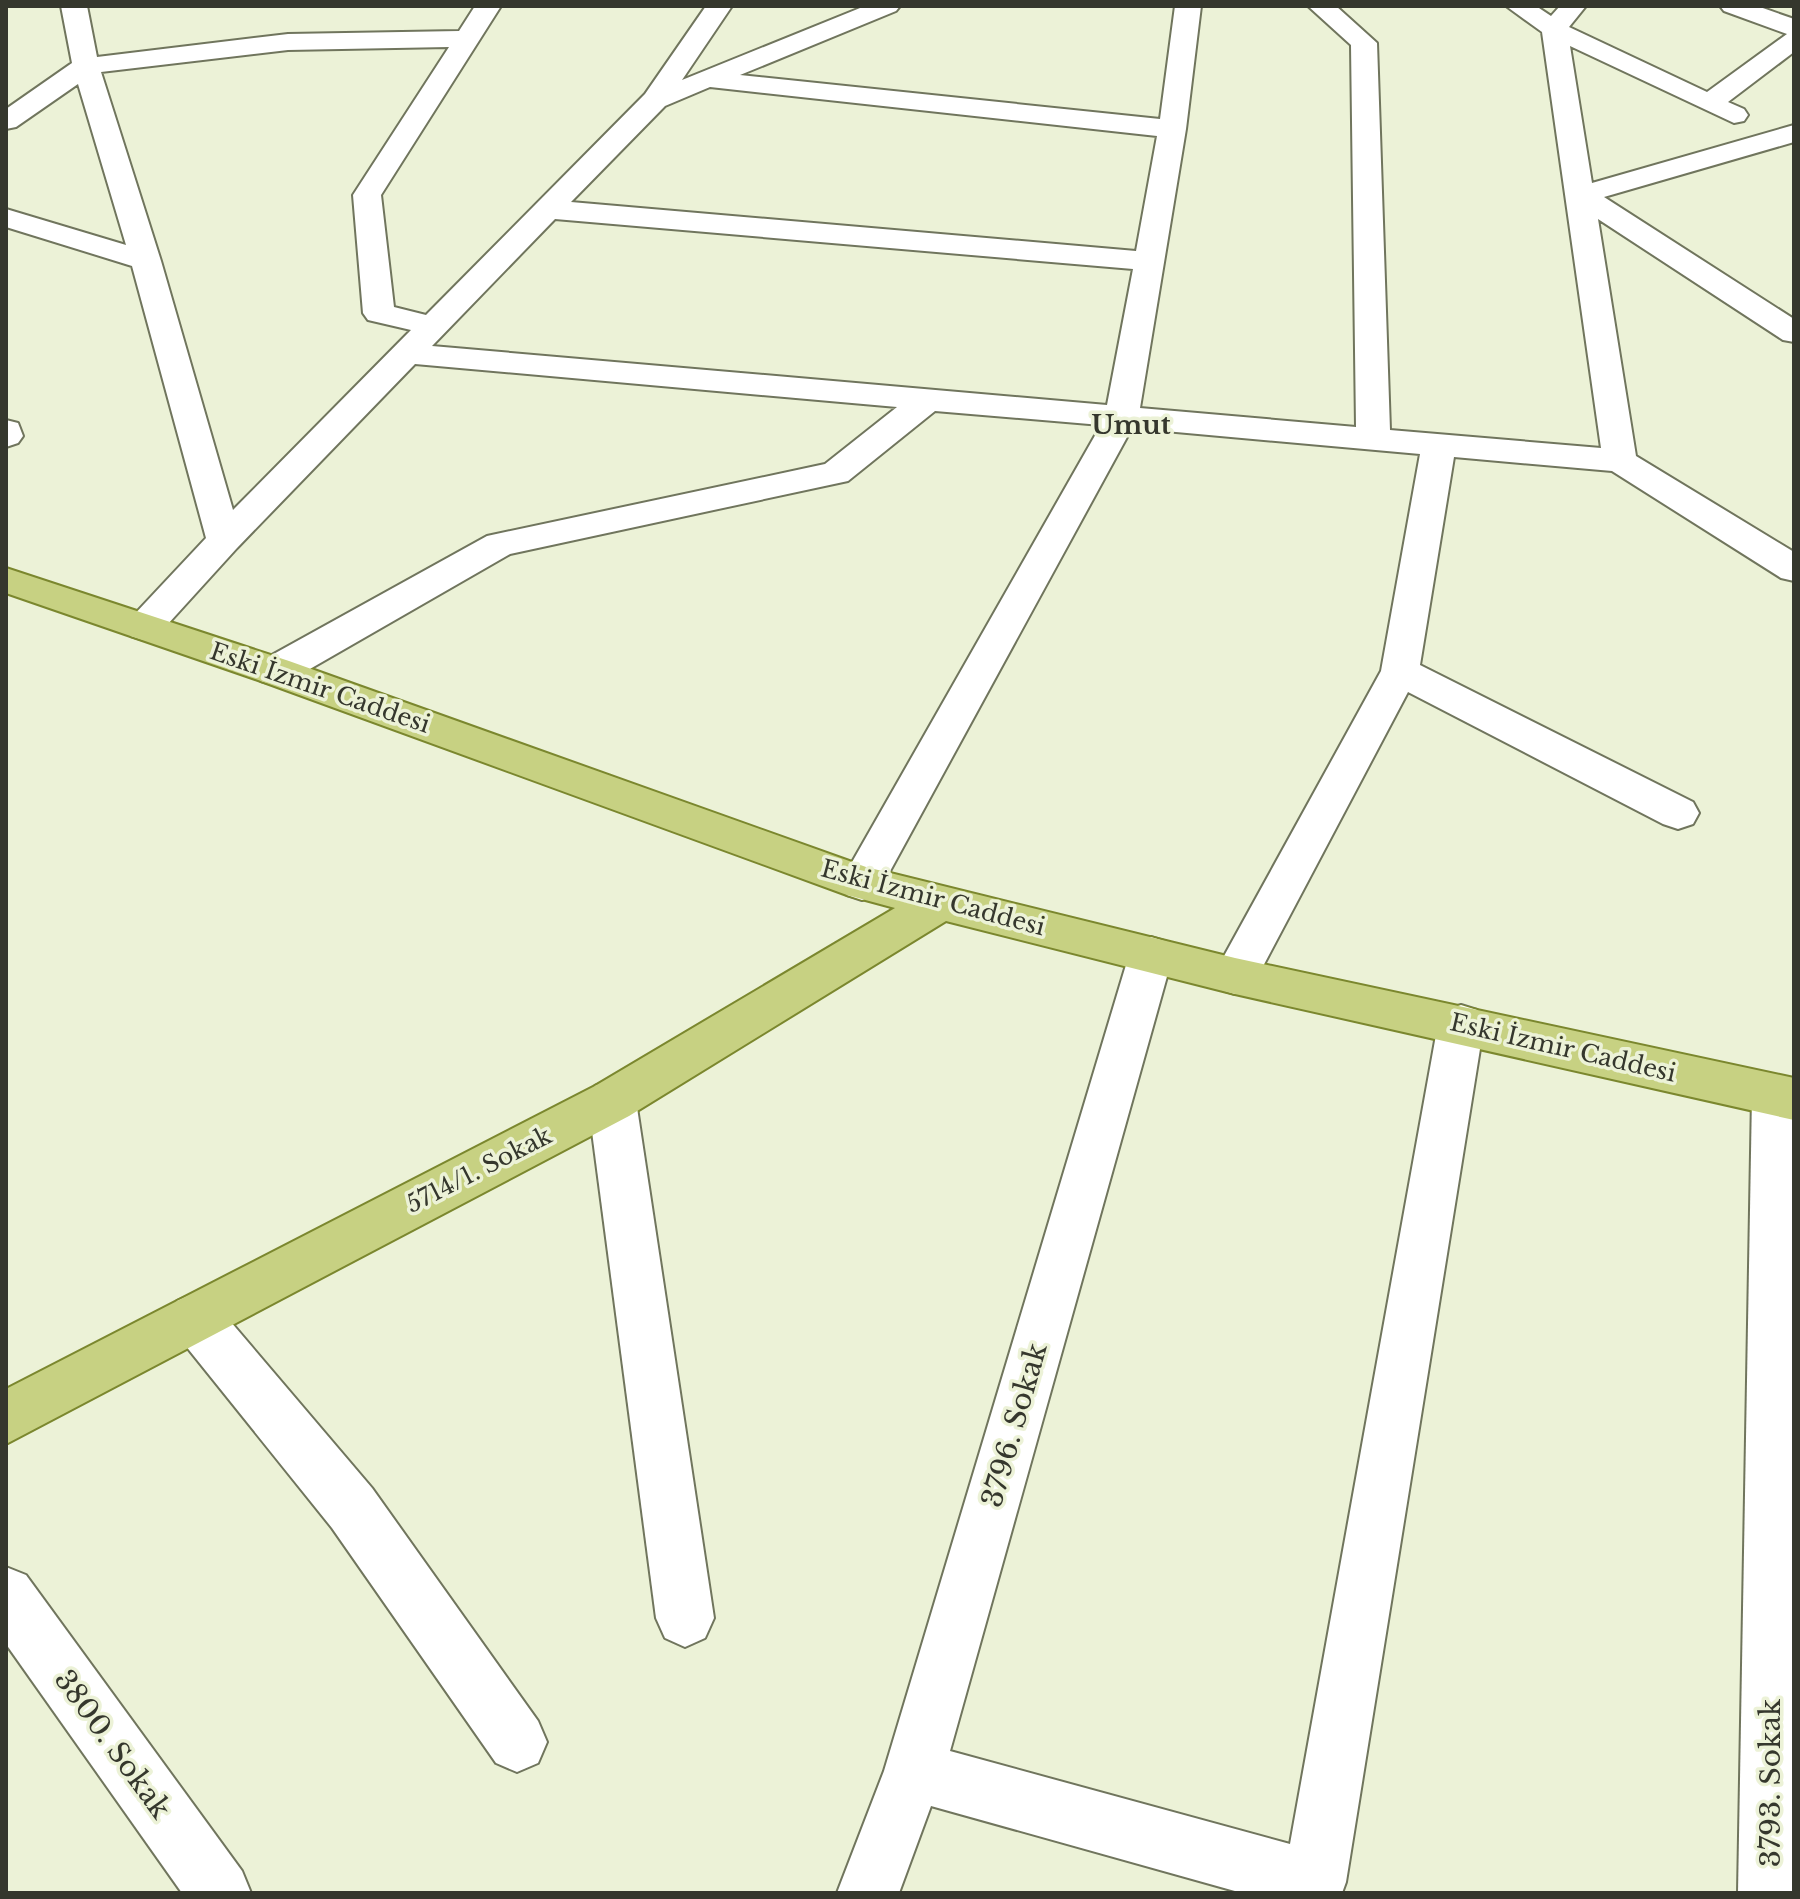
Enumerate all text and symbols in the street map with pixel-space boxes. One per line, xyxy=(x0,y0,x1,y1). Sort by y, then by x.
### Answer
district label: Umut xyxy=(1091,409,1171,441)
street label: Eski İzmir Caddesi xyxy=(206,636,434,739)
street label: Eski İzmir Caddesi xyxy=(818,854,1048,941)
street label: Eski İzmir Caddesi xyxy=(1447,1007,1679,1088)
street label: 5714/1. Sokak xyxy=(401,1120,557,1219)
street label: 3796. Sokak xyxy=(974,1338,1055,1511)
street label: 3800. Sokak xyxy=(47,1663,179,1826)
street label: 3793. Sokak xyxy=(1753,1698,1788,1867)

